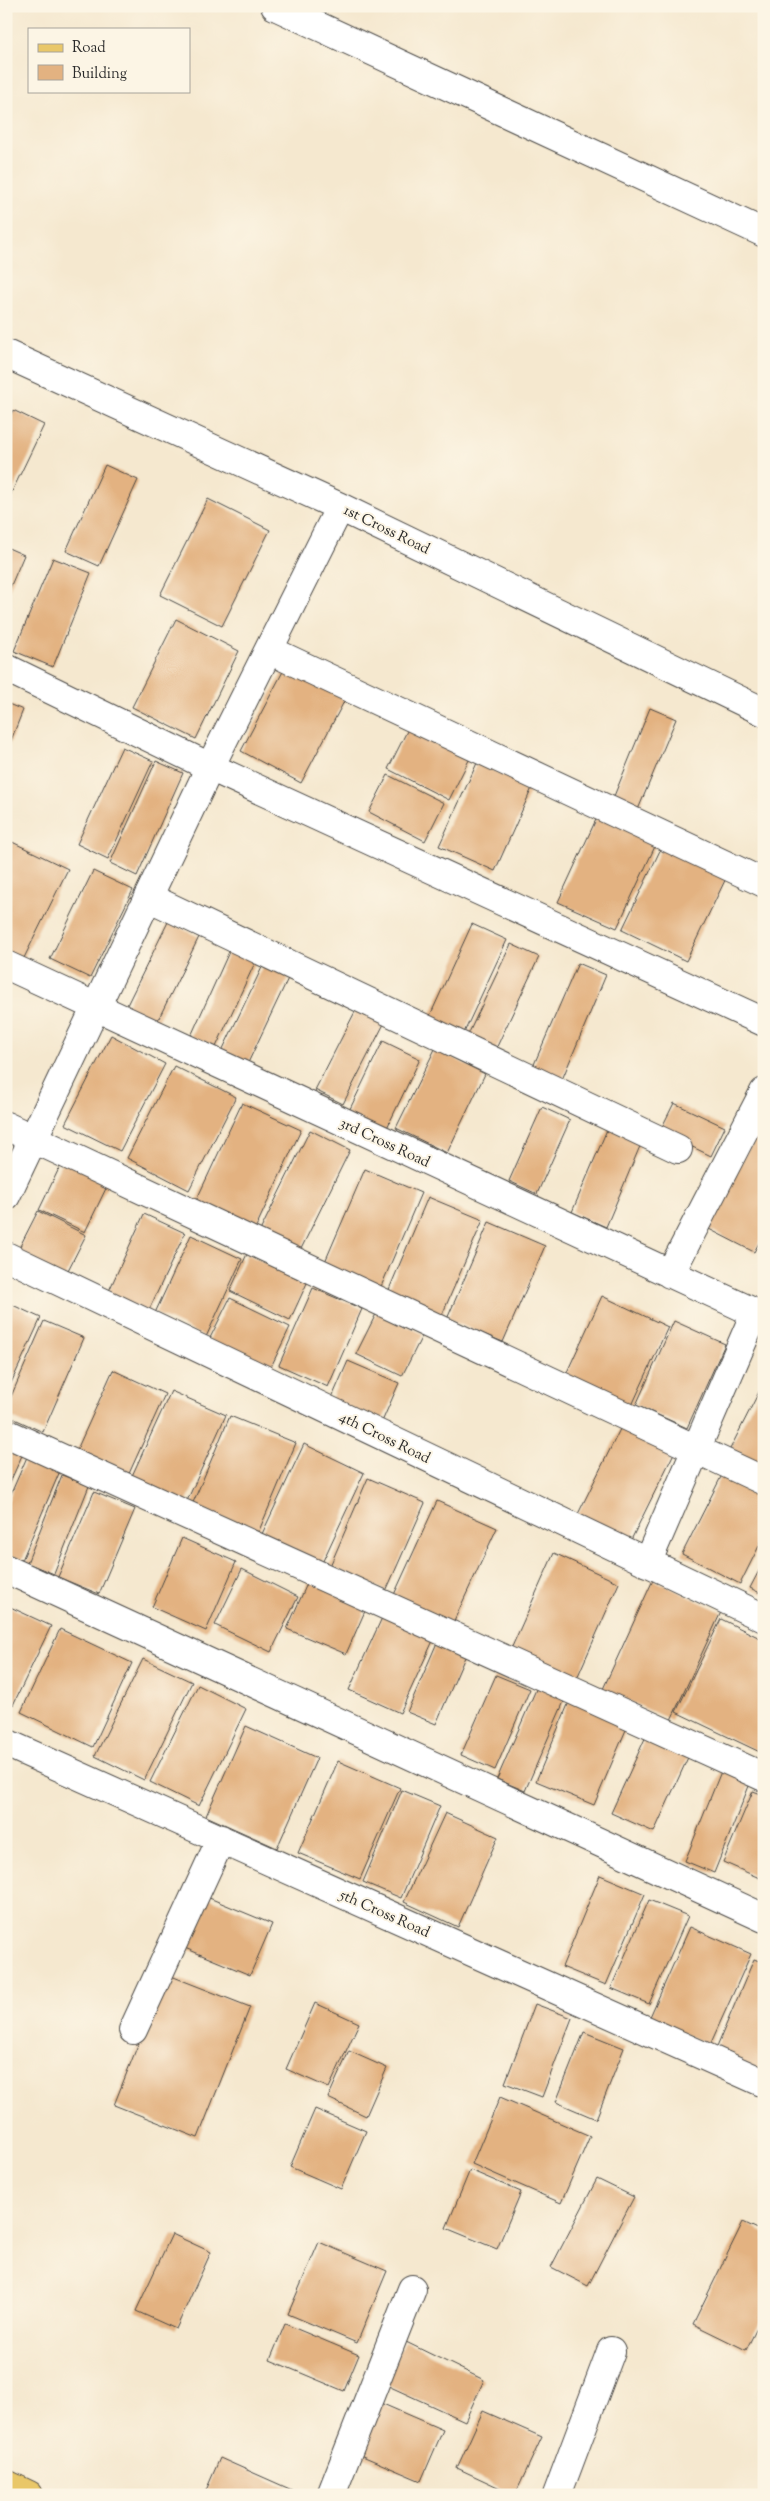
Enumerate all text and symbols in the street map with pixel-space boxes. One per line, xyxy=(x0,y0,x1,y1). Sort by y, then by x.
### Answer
legend xyxy=(28,28,190,92)
text: Road xyxy=(72,38,106,59)
text: Building xyxy=(72,64,127,85)
street label: 1st Cross Road xyxy=(340,500,434,561)
street label: 3rd Cross Road xyxy=(336,1113,434,1174)
street label: 4th Cross Road xyxy=(335,1407,434,1470)
street label: 5th Cross Road xyxy=(335,1885,433,1944)

